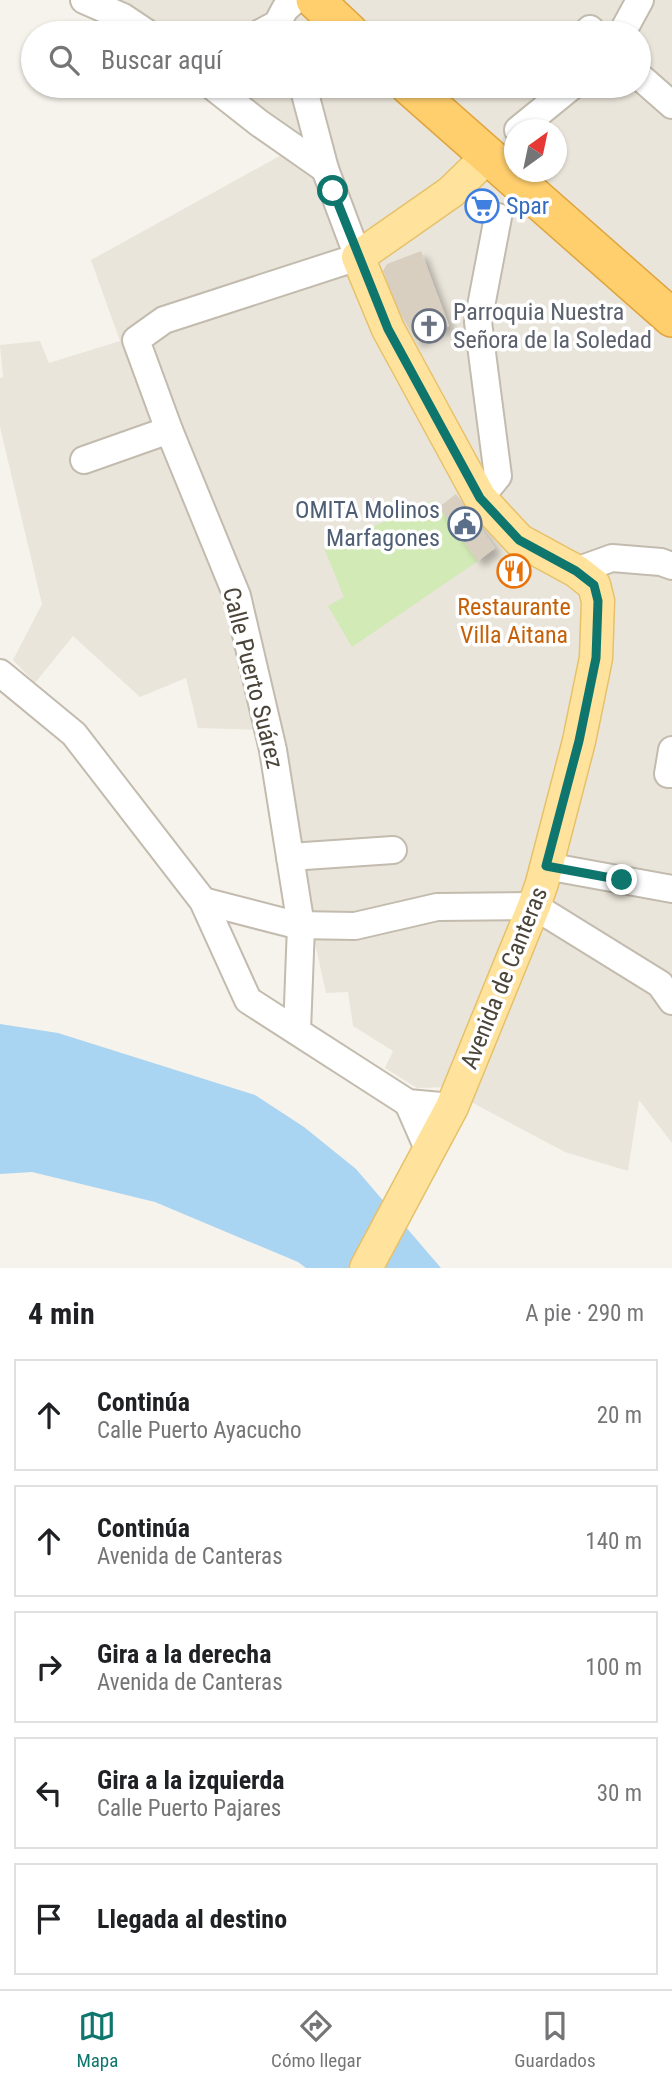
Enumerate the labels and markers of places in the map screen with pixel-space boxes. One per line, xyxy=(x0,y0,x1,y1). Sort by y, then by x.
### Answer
supermarket icon: Spar xyxy=(463,187,501,225)
place label: Spar xyxy=(506,192,549,220)
place label: Parroquia Nuestra Señora de la Soledad xyxy=(453,298,652,354)
church icon: Parroquia Nuestra Señora de la Soledad xyxy=(410,307,448,345)
place label: OMITA Molinos Marfagones xyxy=(295,496,440,552)
public building icon: OMITA Molinos Marfagones xyxy=(446,505,484,543)
restaurant icon: Restaurante Villa Aitana xyxy=(495,552,533,590)
place label: Restaurante Villa Aitana xyxy=(457,593,571,649)

